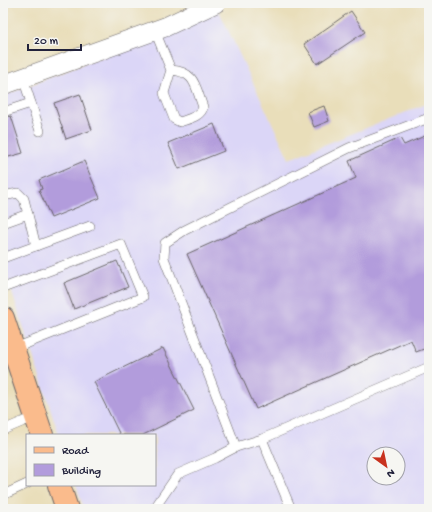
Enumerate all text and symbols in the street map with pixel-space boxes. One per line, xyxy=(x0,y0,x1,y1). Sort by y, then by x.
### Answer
scale bar xyxy=(28,26,81,52)
text: 20 m xyxy=(34,35,59,49)
legend xyxy=(26,434,156,486)
text: Road xyxy=(62,445,89,459)
north arrow xyxy=(366,446,406,486)
text: Building xyxy=(61,465,101,479)
text: N xyxy=(384,466,397,480)

